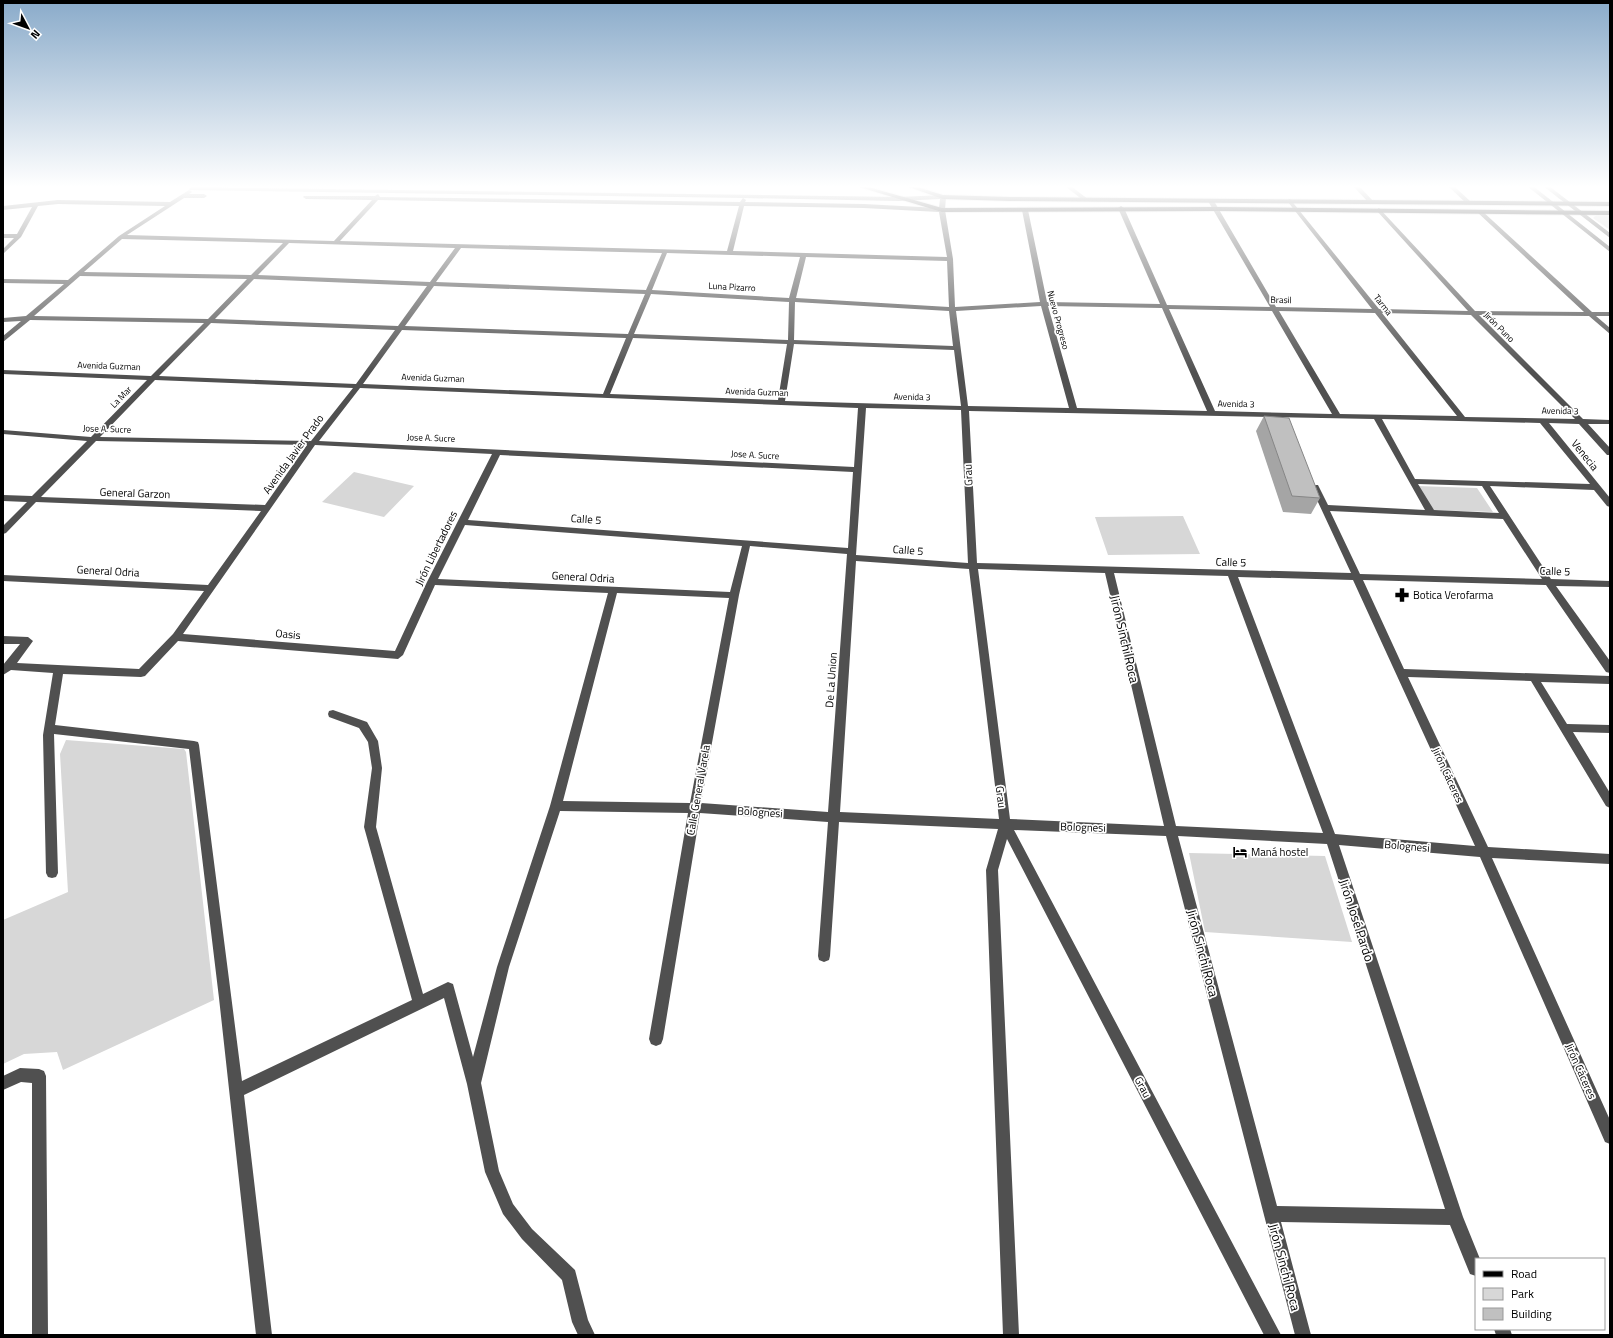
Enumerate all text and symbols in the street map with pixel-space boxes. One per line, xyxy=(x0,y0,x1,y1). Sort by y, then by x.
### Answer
north arrow xyxy=(8,8,48,48)
text: N xyxy=(27,26,44,43)
street label: Luna Pizarro xyxy=(708,279,756,294)
street label: Nuevo Progreso xyxy=(1044,289,1073,351)
street label: Tarma xyxy=(1371,291,1396,318)
street label: Brasil xyxy=(1270,293,1292,306)
street label: Jirón Puno xyxy=(1481,308,1518,345)
street label: Avenida Guzman xyxy=(77,358,141,373)
street label: Avenida Guzman xyxy=(401,370,465,385)
street label: La Mar xyxy=(107,383,134,411)
street label: Avenida Guzman xyxy=(725,384,789,399)
street label: Avenida 3 xyxy=(893,390,931,403)
street label: Avenida 3 xyxy=(1217,397,1255,410)
street label: Avenida 3 xyxy=(1541,404,1579,417)
street label: Avenida Javier Prado xyxy=(259,411,327,497)
street label: Jose A. Sucre xyxy=(83,421,132,436)
street label: Jose A. Sucre xyxy=(407,430,456,445)
street label: Venecia xyxy=(1568,436,1603,474)
street label: Jose A. Sucre xyxy=(730,447,780,462)
street label: Grau xyxy=(959,463,977,486)
street label: General Garzon xyxy=(99,484,171,502)
street label: Jirón Libertadores xyxy=(411,508,461,588)
street label: Calle 5 xyxy=(570,510,602,528)
street label: Calle 5 xyxy=(892,541,924,559)
street label: Calle 5 xyxy=(1215,553,1247,571)
street label: General Odria xyxy=(76,561,140,581)
street label: Calle 5 xyxy=(1539,562,1571,580)
street label: General Odria xyxy=(551,567,615,587)
pharmacy icon: Botica Verofarma xyxy=(1394,587,1410,603)
place label: Botica Verofarma xyxy=(1413,587,1494,603)
street label: Jirón Sinchi Roca xyxy=(1105,593,1145,685)
street label: Oasis xyxy=(275,625,301,643)
street label: De La Union xyxy=(821,652,841,708)
street label: Calle General Varela xyxy=(682,743,714,836)
street label: Jirón Cáceres xyxy=(1428,745,1468,805)
street label: Grau xyxy=(992,785,1010,809)
street label: Bolognesi xyxy=(737,802,783,822)
street label: Bolognesi xyxy=(1060,818,1106,836)
street label: Bolognesi xyxy=(1384,836,1430,856)
hotel icon: Maná hostel xyxy=(1232,844,1248,860)
place label: Maná hostel xyxy=(1251,844,1308,860)
street label: Jirón José Pardo xyxy=(1334,876,1380,964)
street label: Jirón Sinchi Roca xyxy=(1182,907,1224,999)
street label: Jirón Cáceres xyxy=(1562,1041,1600,1101)
street label: Grau xyxy=(1131,1074,1155,1101)
street label: Jirón Sinchi Roca xyxy=(1264,1221,1306,1313)
legend xyxy=(1475,1258,1605,1330)
text: Road xyxy=(1511,1264,1537,1283)
text: Park xyxy=(1511,1284,1534,1303)
text: Building xyxy=(1511,1304,1552,1323)

